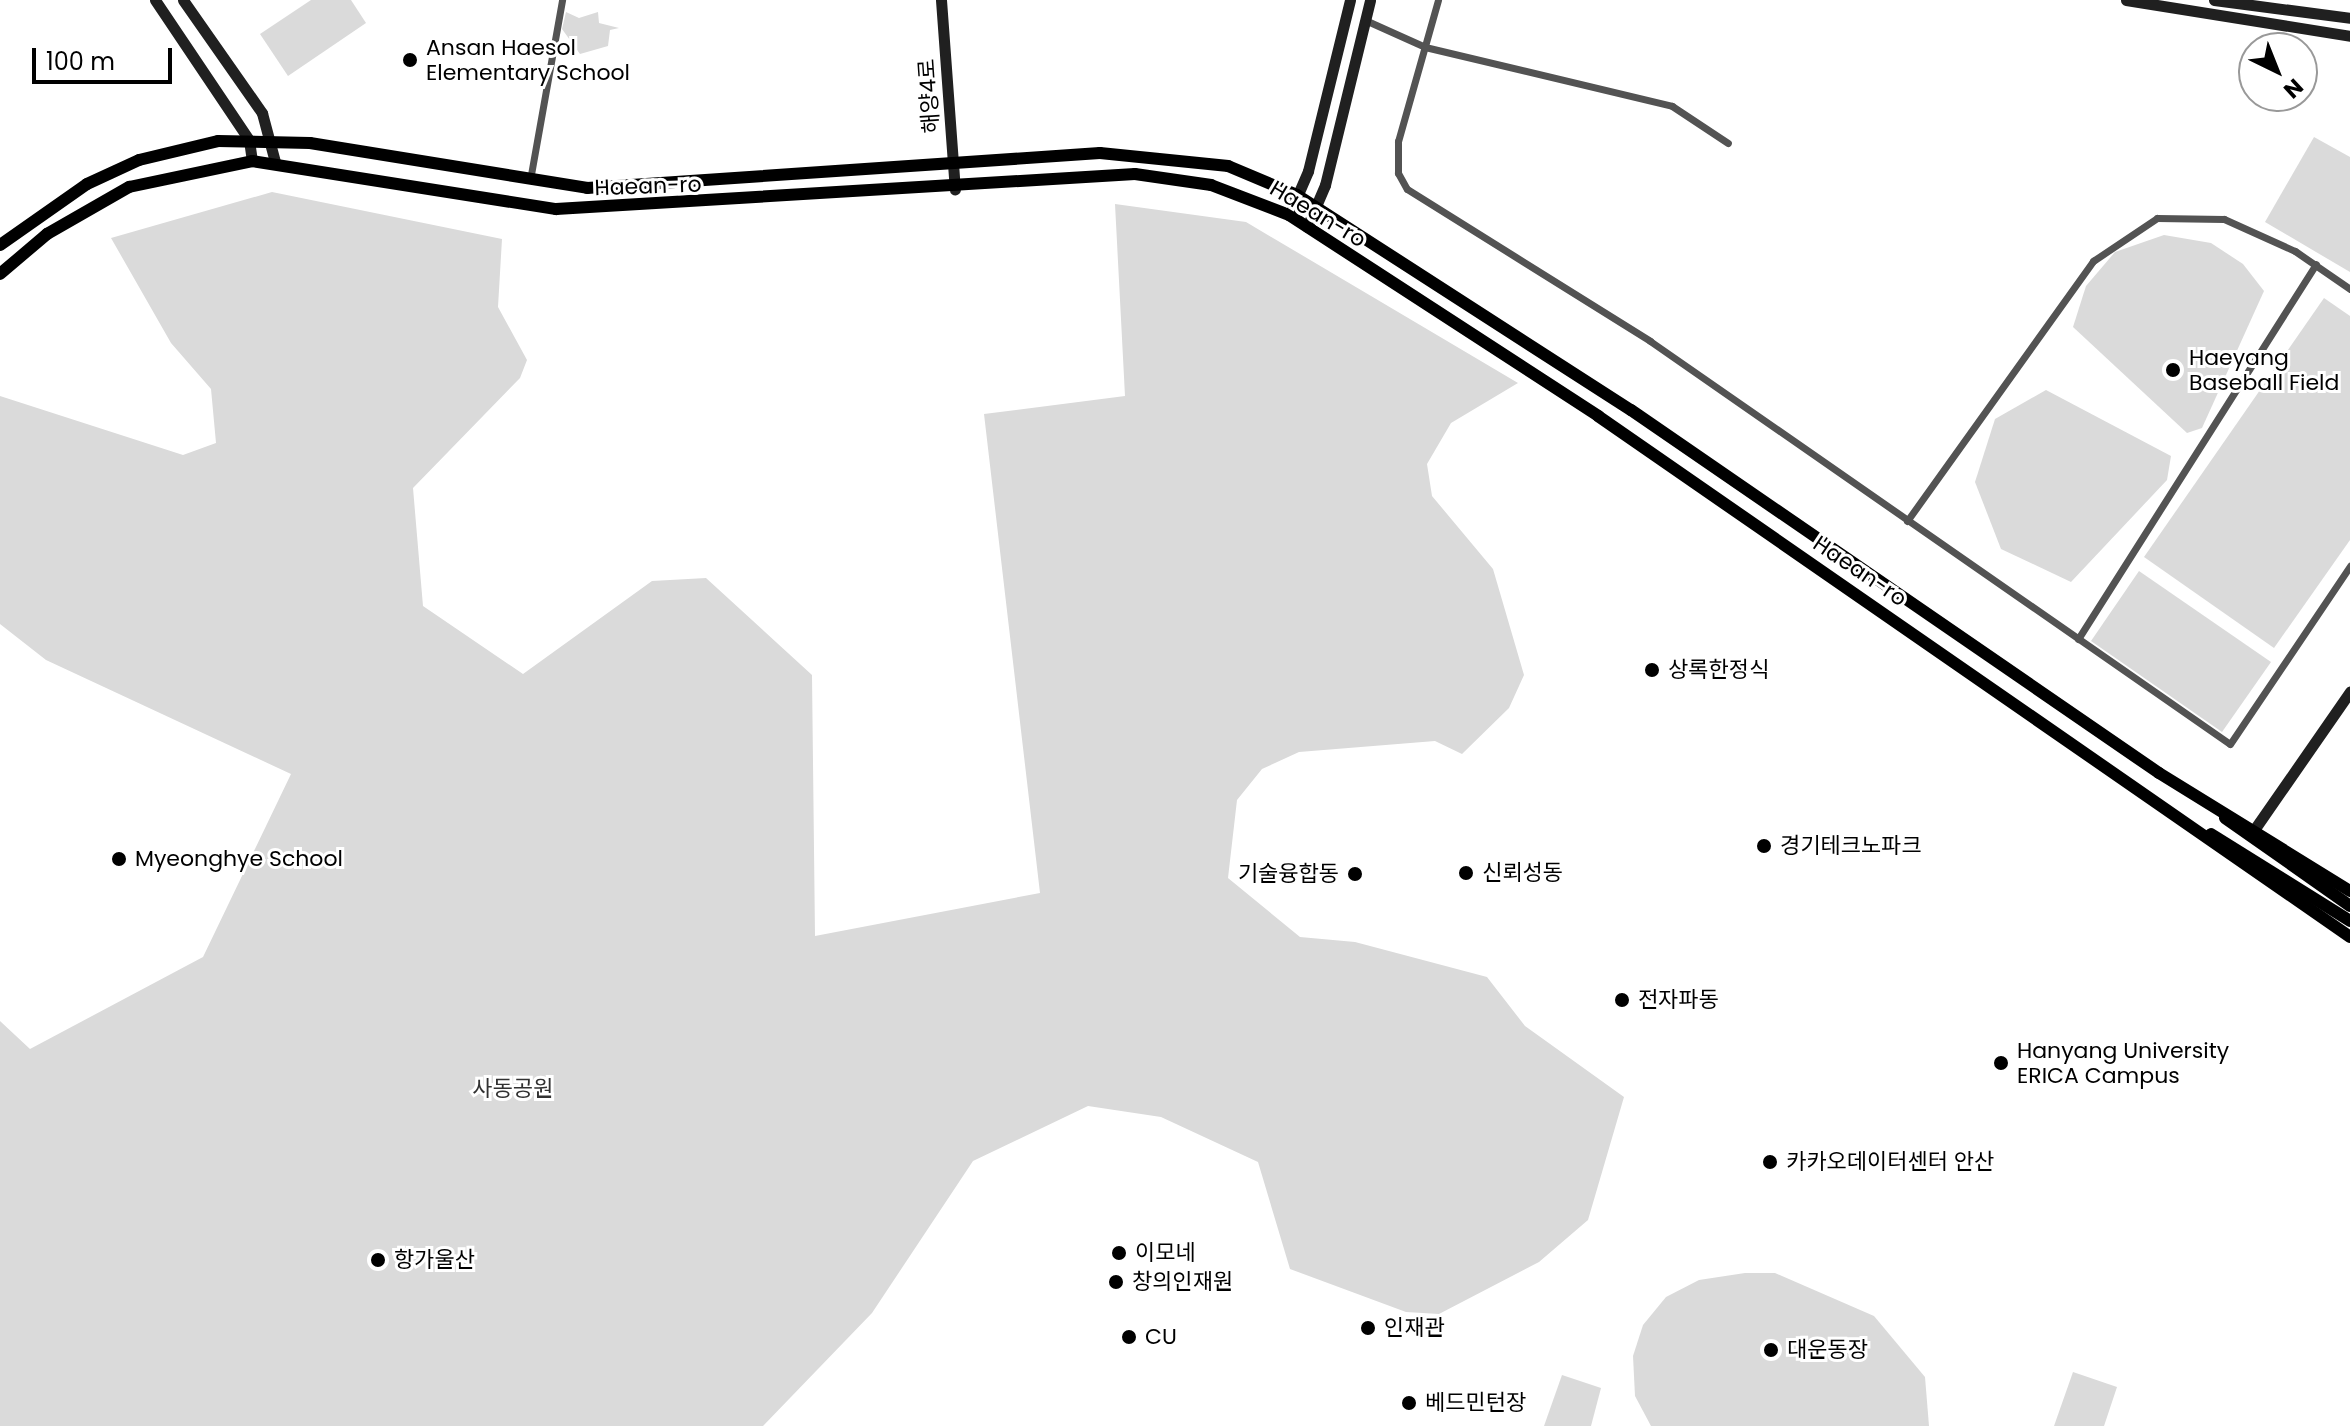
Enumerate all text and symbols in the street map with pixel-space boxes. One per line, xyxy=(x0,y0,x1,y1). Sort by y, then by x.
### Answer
scale bar xyxy=(36,32,176,82)
north arrow xyxy=(2238,32,2318,112)
place label: Ansan Haesol Elementary School xyxy=(426,34,630,86)
text: 100 m xyxy=(46,45,115,78)
marker: Ansan Haesol Elementary School xyxy=(401,51,419,69)
street label: 해양4로 xyxy=(913,58,945,134)
text: N xyxy=(2277,71,2310,105)
street label: Haean-ro xyxy=(594,171,702,201)
street label: Haean-ro xyxy=(1265,175,1371,253)
place label: Haeyang Baseball Field xyxy=(2189,344,2339,396)
marker: Haeyang Baseball Field xyxy=(2164,361,2182,379)
street label: Haean-ro xyxy=(1808,530,1912,612)
place label: 상록한정식 xyxy=(1668,657,1769,683)
marker: 상록한정식 xyxy=(1643,661,1661,679)
place label: 경기테크노파크 xyxy=(1780,833,1922,859)
marker: 경기테크노파크 xyxy=(1755,837,1773,855)
place label: Myeonghye School xyxy=(135,846,343,872)
marker: Myeonghye School xyxy=(110,850,128,868)
place label: 신뢰성동 xyxy=(1482,860,1563,886)
place label: 기술융합동 xyxy=(1238,861,1339,887)
marker: 신뢰성동 xyxy=(1457,864,1475,882)
marker: 기술융합동 xyxy=(1346,865,1364,883)
place label: 전자파동 xyxy=(1638,987,1719,1013)
marker: 전자파동 xyxy=(1613,991,1631,1009)
place label: Hanyang University ERICA Campus xyxy=(2017,1037,2229,1088)
marker: Hanyang University ERICA Campus xyxy=(1992,1054,2010,1072)
park label: 사동공원 xyxy=(473,1076,553,1102)
place label: 카카오데이터센터 안산 xyxy=(1786,1149,1994,1175)
marker: 카카오데이터센터 안산 xyxy=(1761,1153,1779,1171)
place label: 이모네 xyxy=(1135,1240,1196,1266)
marker: 이모네 xyxy=(1110,1244,1128,1262)
place label: 항가울산 xyxy=(394,1247,475,1273)
marker: 항가울산 xyxy=(369,1251,387,1269)
place label: 창의인재원 xyxy=(1132,1269,1233,1295)
marker: 창의인재원 xyxy=(1107,1273,1125,1291)
place label: 인재관 xyxy=(1384,1315,1445,1341)
marker: 인재관 xyxy=(1359,1319,1377,1337)
place label: CU xyxy=(1145,1324,1177,1350)
marker: CU xyxy=(1120,1328,1138,1346)
place label: 대운동장 xyxy=(1787,1337,1868,1363)
marker: 대운동장 xyxy=(1762,1341,1780,1359)
place label: 베드민턴장 xyxy=(1425,1390,1526,1416)
marker: 베드민턴장 xyxy=(1400,1394,1418,1412)

